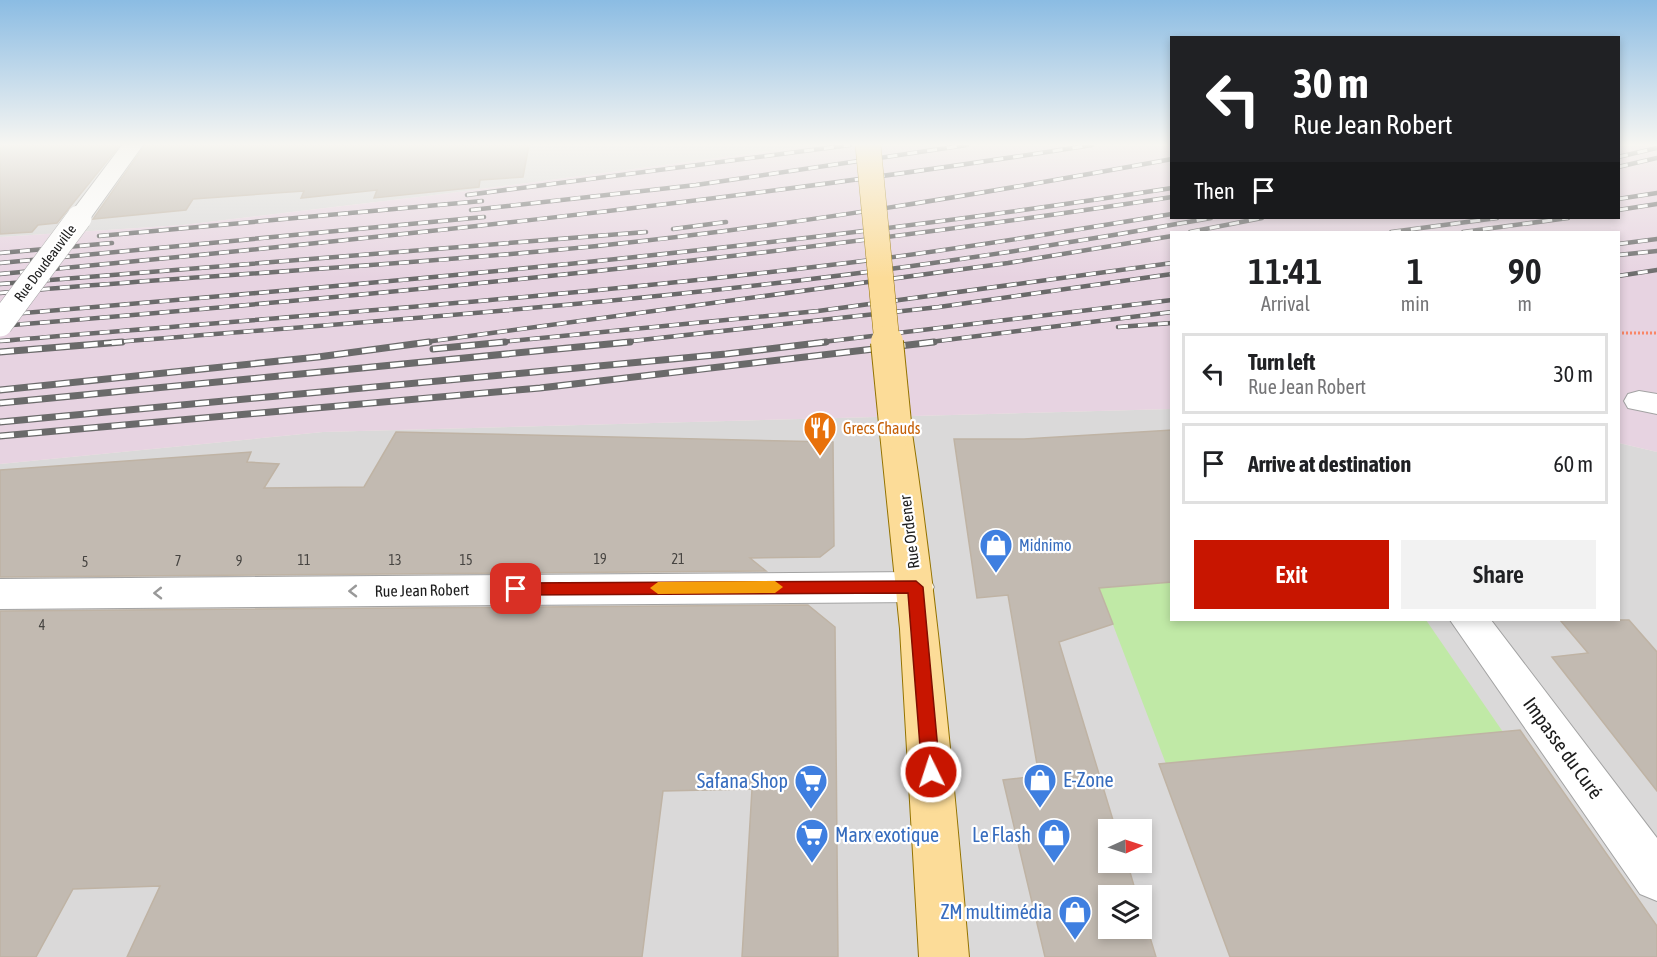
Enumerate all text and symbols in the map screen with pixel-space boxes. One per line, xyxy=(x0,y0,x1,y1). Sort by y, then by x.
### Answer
text: 30 m xyxy=(1293,59,1368,107)
icon: left xyxy=(1194,60,1272,138)
text: Rue Jean Robert xyxy=(1293,109,1452,140)
icon: arrive xyxy=(1247,174,1280,207)
text: Then xyxy=(1194,178,1235,204)
street label: Rue Doudeauville xyxy=(11,221,79,305)
text: 11:41 xyxy=(1248,250,1322,292)
text: 1 xyxy=(1407,250,1424,292)
text: 90 xyxy=(1508,250,1542,292)
text: Arrival xyxy=(1261,292,1310,315)
text: min xyxy=(1401,292,1429,315)
text: m xyxy=(1518,292,1532,315)
text: Turn left xyxy=(1248,349,1315,375)
icon: left xyxy=(1197,357,1230,390)
text: 30 m xyxy=(1553,361,1593,387)
text: Rue Jean Robert xyxy=(1248,375,1366,398)
restaurant icon: Grecs Chauds xyxy=(802,410,838,457)
place label: Grecs Chauds xyxy=(843,419,921,437)
icon: arrive xyxy=(1197,447,1230,480)
text: Arrive at destination xyxy=(1248,451,1411,477)
text: 60 m xyxy=(1553,451,1593,477)
street label: Rue Ordener xyxy=(896,494,922,570)
shop icon: Midnimo xyxy=(978,527,1014,574)
place label: Midnimo xyxy=(1019,536,1071,554)
button: Exit xyxy=(1194,540,1389,609)
button: Share xyxy=(1401,540,1596,609)
house number: 19 xyxy=(593,551,607,567)
house number: 21 xyxy=(671,551,685,567)
house number: 11 xyxy=(297,552,311,568)
house number: 13 xyxy=(388,552,402,568)
house number: 15 xyxy=(459,552,473,568)
house number: 7 xyxy=(175,553,181,569)
house number: 9 xyxy=(236,553,242,569)
house number: 5 xyxy=(82,554,88,570)
pin xyxy=(490,563,541,614)
icon: arrive xyxy=(499,572,532,605)
street label: Rue Jean Robert xyxy=(375,580,470,600)
one-way arrow xyxy=(349,585,358,597)
one-way arrow xyxy=(154,586,163,599)
house number: 4 xyxy=(39,617,46,633)
street label: Impasse du Curé xyxy=(1519,693,1608,803)
position arrow xyxy=(899,740,963,804)
shop icon: E-Zone xyxy=(1022,762,1058,809)
supermarket icon: Safana Shop xyxy=(793,763,829,810)
place label: E-Zone xyxy=(1063,768,1114,791)
place label: Safana Shop xyxy=(697,769,788,792)
supermarket icon: Marx exotique xyxy=(794,817,830,864)
shop icon: Le Flash xyxy=(1036,817,1072,864)
north arrow xyxy=(1098,819,1152,873)
map controls xyxy=(1098,819,1152,939)
place label: Marx exotique xyxy=(835,823,939,846)
place label: Le Flash xyxy=(972,823,1031,846)
button: layers xyxy=(1098,885,1152,939)
shop icon: ZM multimédia xyxy=(1057,894,1093,941)
place label: ZM multimédia xyxy=(940,900,1052,923)

